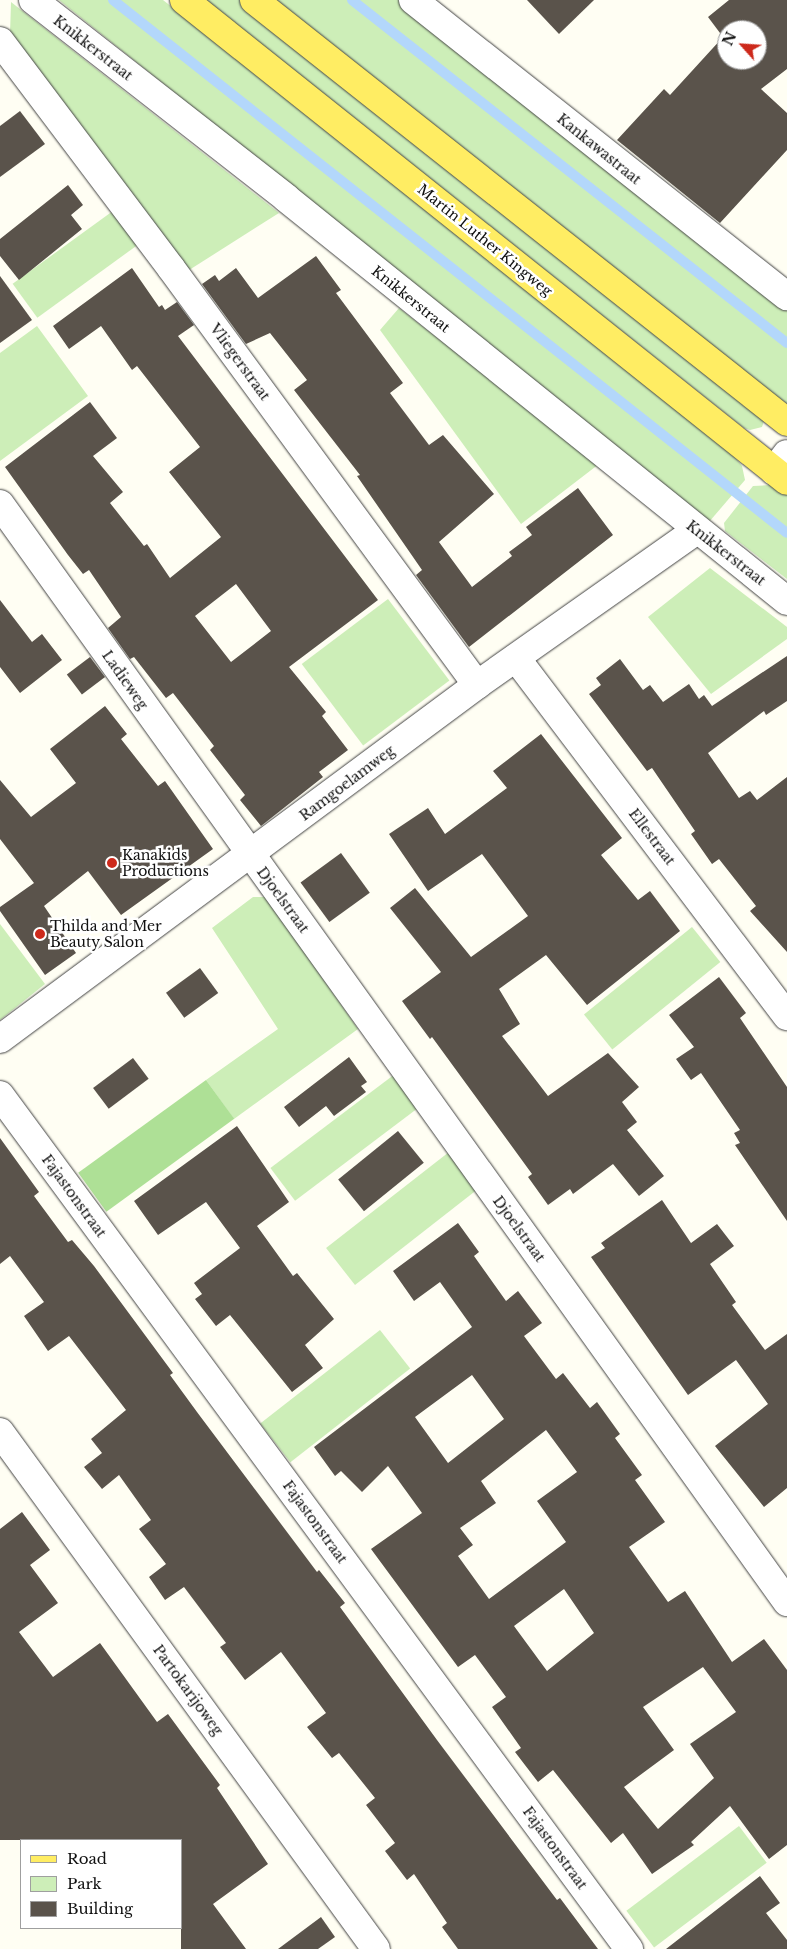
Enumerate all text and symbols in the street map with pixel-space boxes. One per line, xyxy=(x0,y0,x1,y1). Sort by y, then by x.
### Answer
street label: Knikkerstraat xyxy=(50,12,136,84)
north arrow xyxy=(717,20,767,70)
text: N xyxy=(718,29,740,49)
street label: Kankawastraat xyxy=(554,110,644,188)
street label: Martin Luther Kingweg xyxy=(414,180,556,300)
street label: Knikkerstraat xyxy=(368,262,454,336)
street label: Vliegerstraat xyxy=(207,320,273,404)
street label: Knikkerstraat xyxy=(683,517,769,589)
street label: Ladieweg xyxy=(99,647,151,713)
street label: Ramgoelamweg xyxy=(296,742,398,824)
street label: Ellestraat xyxy=(625,805,679,869)
place label: Kanakids Productions xyxy=(122,847,209,880)
marker: Kanakids Productions xyxy=(106,857,118,869)
street label: Djoelstraat xyxy=(253,864,313,936)
place label: Thilda and Mer Beauty Salon xyxy=(50,918,162,950)
marker: Thilda and Mer Beauty Salon xyxy=(34,928,46,940)
street label: Fajastonstraat xyxy=(38,1151,110,1241)
street label: Djoelstraat xyxy=(489,1193,549,1265)
street label: Fajastonstraat xyxy=(279,1477,351,1567)
street label: Partokarijoweg xyxy=(150,1642,226,1738)
street label: Fajastonstraat xyxy=(519,1803,591,1893)
legend xyxy=(20,1839,182,1929)
text: Road xyxy=(67,1849,107,1868)
text: Park xyxy=(67,1874,102,1893)
text: Building xyxy=(67,1899,133,1918)

